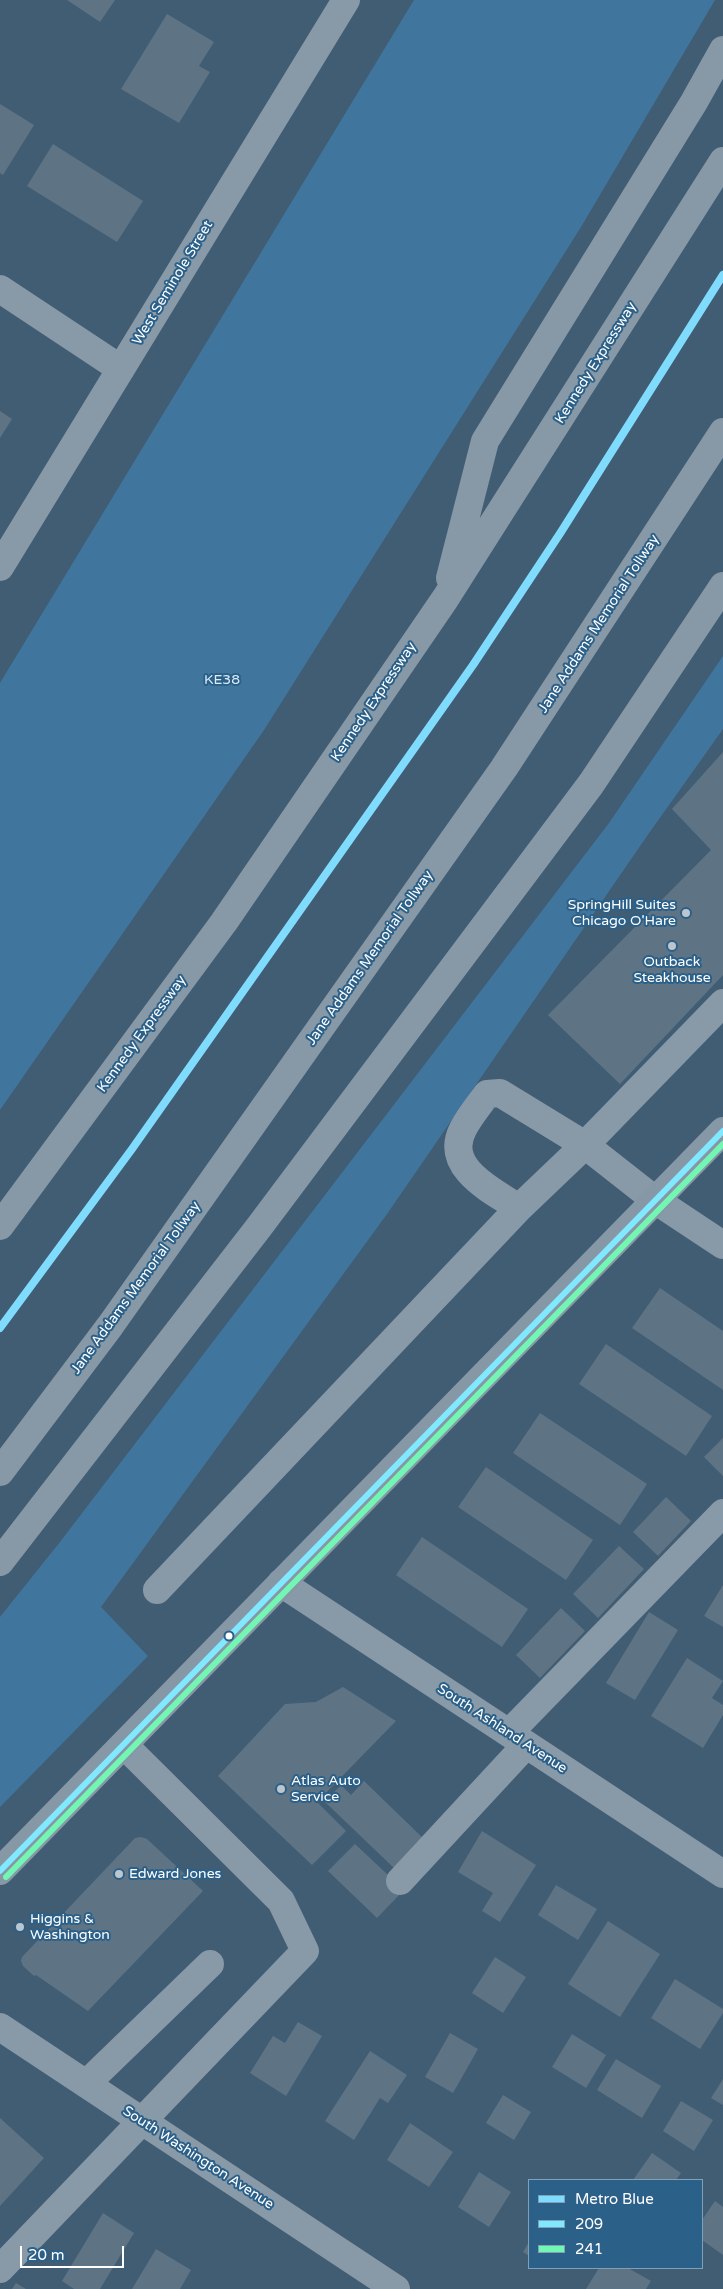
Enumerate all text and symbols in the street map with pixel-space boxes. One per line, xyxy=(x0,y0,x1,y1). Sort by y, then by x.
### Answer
street label: West Seminole Street xyxy=(129,218,217,348)
street label: Kennedy Expressway xyxy=(552,299,640,427)
street label: Jane Addams Memorial Tollway xyxy=(535,532,663,716)
street label: Kennedy Expressway xyxy=(328,639,420,765)
park label: KE38 xyxy=(204,672,240,688)
street label: Jane Addams Memorial Tollway xyxy=(303,867,437,1049)
place label: SpringHill Suites Chicago O'Hare xyxy=(568,897,676,930)
marker: SpringHill Suites Chicago O'Hare xyxy=(680,907,692,919)
marker: Outback Steakhouse xyxy=(666,940,678,952)
place label: Outback Steakhouse xyxy=(633,954,711,986)
street label: Kennedy Expressway xyxy=(94,972,190,1096)
street label: Jane Addams Memorial Tollway xyxy=(68,1198,204,1378)
unlabelled marker xyxy=(224,1631,234,1641)
street label: South Ashland Avenue xyxy=(434,1681,570,1777)
place label: Atlas Auto Service xyxy=(291,1773,361,1805)
marker: Atlas Auto Service xyxy=(275,1783,287,1795)
place label: Edward Jones xyxy=(129,1866,221,1882)
marker: Edward Jones xyxy=(113,1868,125,1880)
place label: Higgins & Washington xyxy=(30,1911,110,1944)
marker: Higgins & Washington xyxy=(14,1921,26,1933)
street label: South Washington Avenue xyxy=(119,2103,277,2213)
legend xyxy=(528,2179,703,2269)
text: Metro Blue xyxy=(575,2190,654,2208)
text: 209 xyxy=(575,2215,603,2233)
scale bar xyxy=(22,2236,126,2268)
text: 241 xyxy=(575,2240,603,2258)
text: 20 m xyxy=(28,2246,65,2264)

